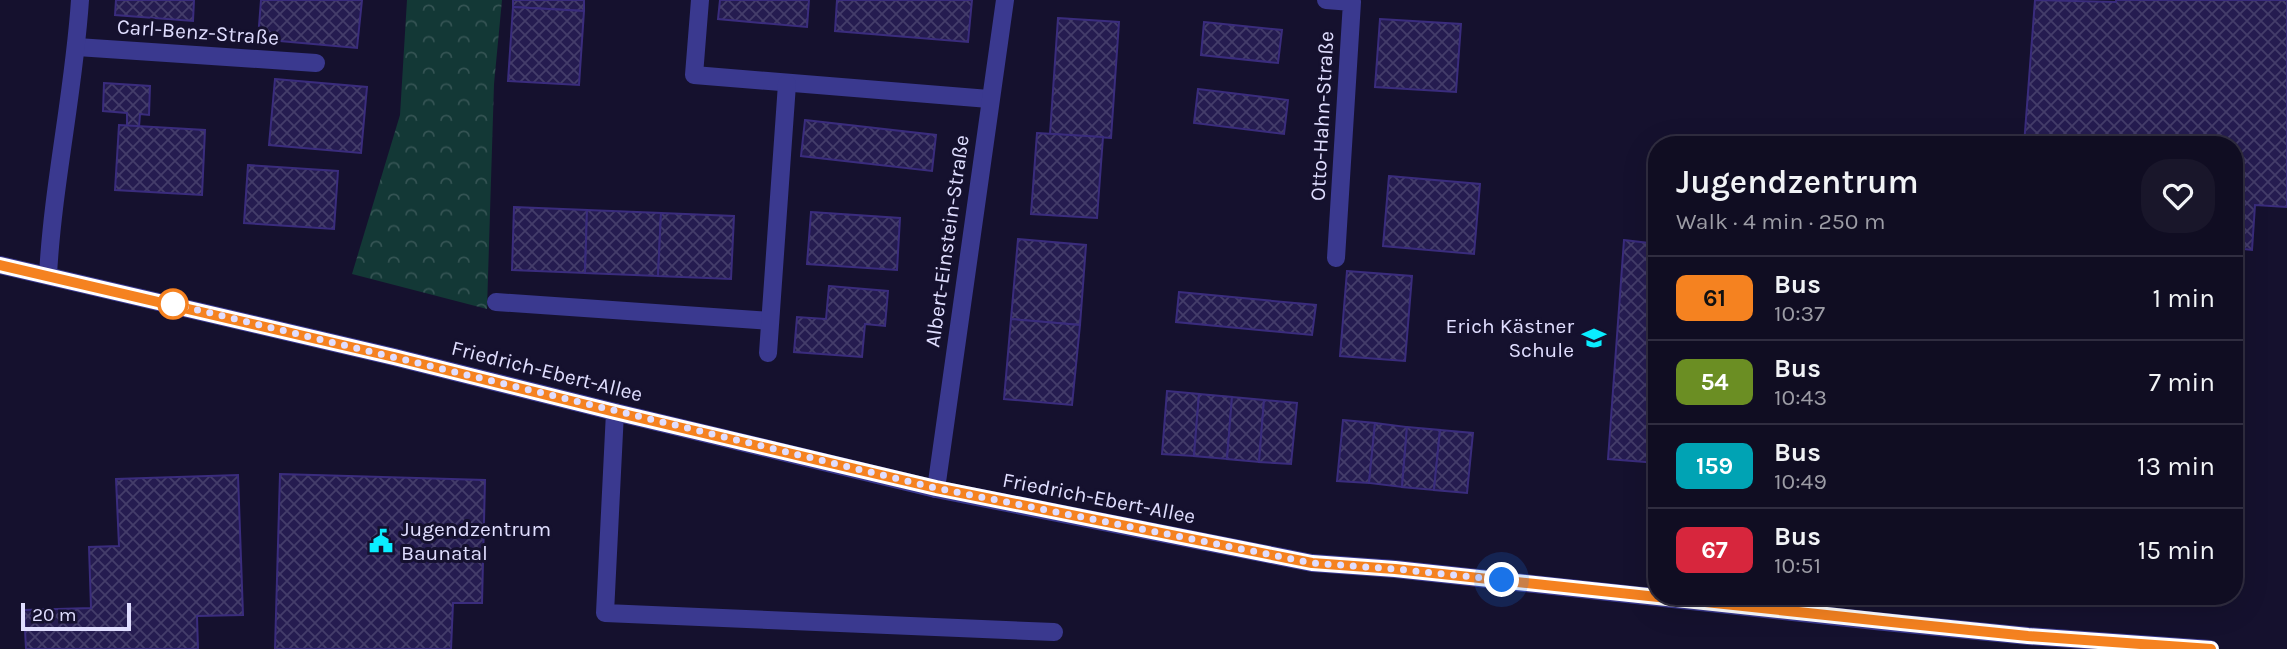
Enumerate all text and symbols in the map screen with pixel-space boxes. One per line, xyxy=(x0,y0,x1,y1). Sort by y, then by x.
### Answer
street label: Carl-Benz-Straße xyxy=(116,14,280,50)
street label: Otto-Hahn-Straße xyxy=(1306,31,1338,201)
street label: Albert-Einstein-Straße xyxy=(920,133,974,349)
button: heart xyxy=(2141,159,2215,233)
text: Jugendzentrum xyxy=(1676,163,1919,201)
text: Walk · 4 min · 250 m xyxy=(1676,208,1885,235)
text: Bus xyxy=(1774,269,1821,300)
text: 1 min xyxy=(2152,283,2215,314)
text: 61 xyxy=(1703,284,1726,312)
unlabelled marker xyxy=(158,289,188,319)
text: 10:37 xyxy=(1774,300,1825,327)
place label: Erich Kästner Schule xyxy=(1446,314,1574,362)
school or university icon: Erich Kästner Schule xyxy=(1580,324,1608,352)
street label: Friedrich-Ebert-Allee xyxy=(449,336,645,406)
text: Bus xyxy=(1774,353,1821,384)
text: 7 min xyxy=(2149,367,2215,398)
text: 54 xyxy=(1700,368,1729,396)
text: 10:43 xyxy=(1774,384,1827,411)
text: Bus xyxy=(1774,437,1821,468)
text: 13 min xyxy=(2137,451,2215,482)
text: 159 xyxy=(1696,452,1733,480)
street label: Friedrich-Ebert-Allee xyxy=(1001,468,1197,528)
text: 10:49 xyxy=(1774,468,1827,495)
place label: Jugendzentrum Baunatal xyxy=(401,517,551,565)
text: Bus xyxy=(1774,521,1821,552)
public building icon: Jugendzentrum Baunatal xyxy=(367,527,395,555)
text: 15 min xyxy=(2138,535,2215,566)
text: 67 xyxy=(1701,536,1728,564)
text: 10:51 xyxy=(1774,552,1821,579)
your location xyxy=(1484,562,1519,597)
scale bar xyxy=(21,600,131,632)
text: 20 m xyxy=(32,604,77,626)

